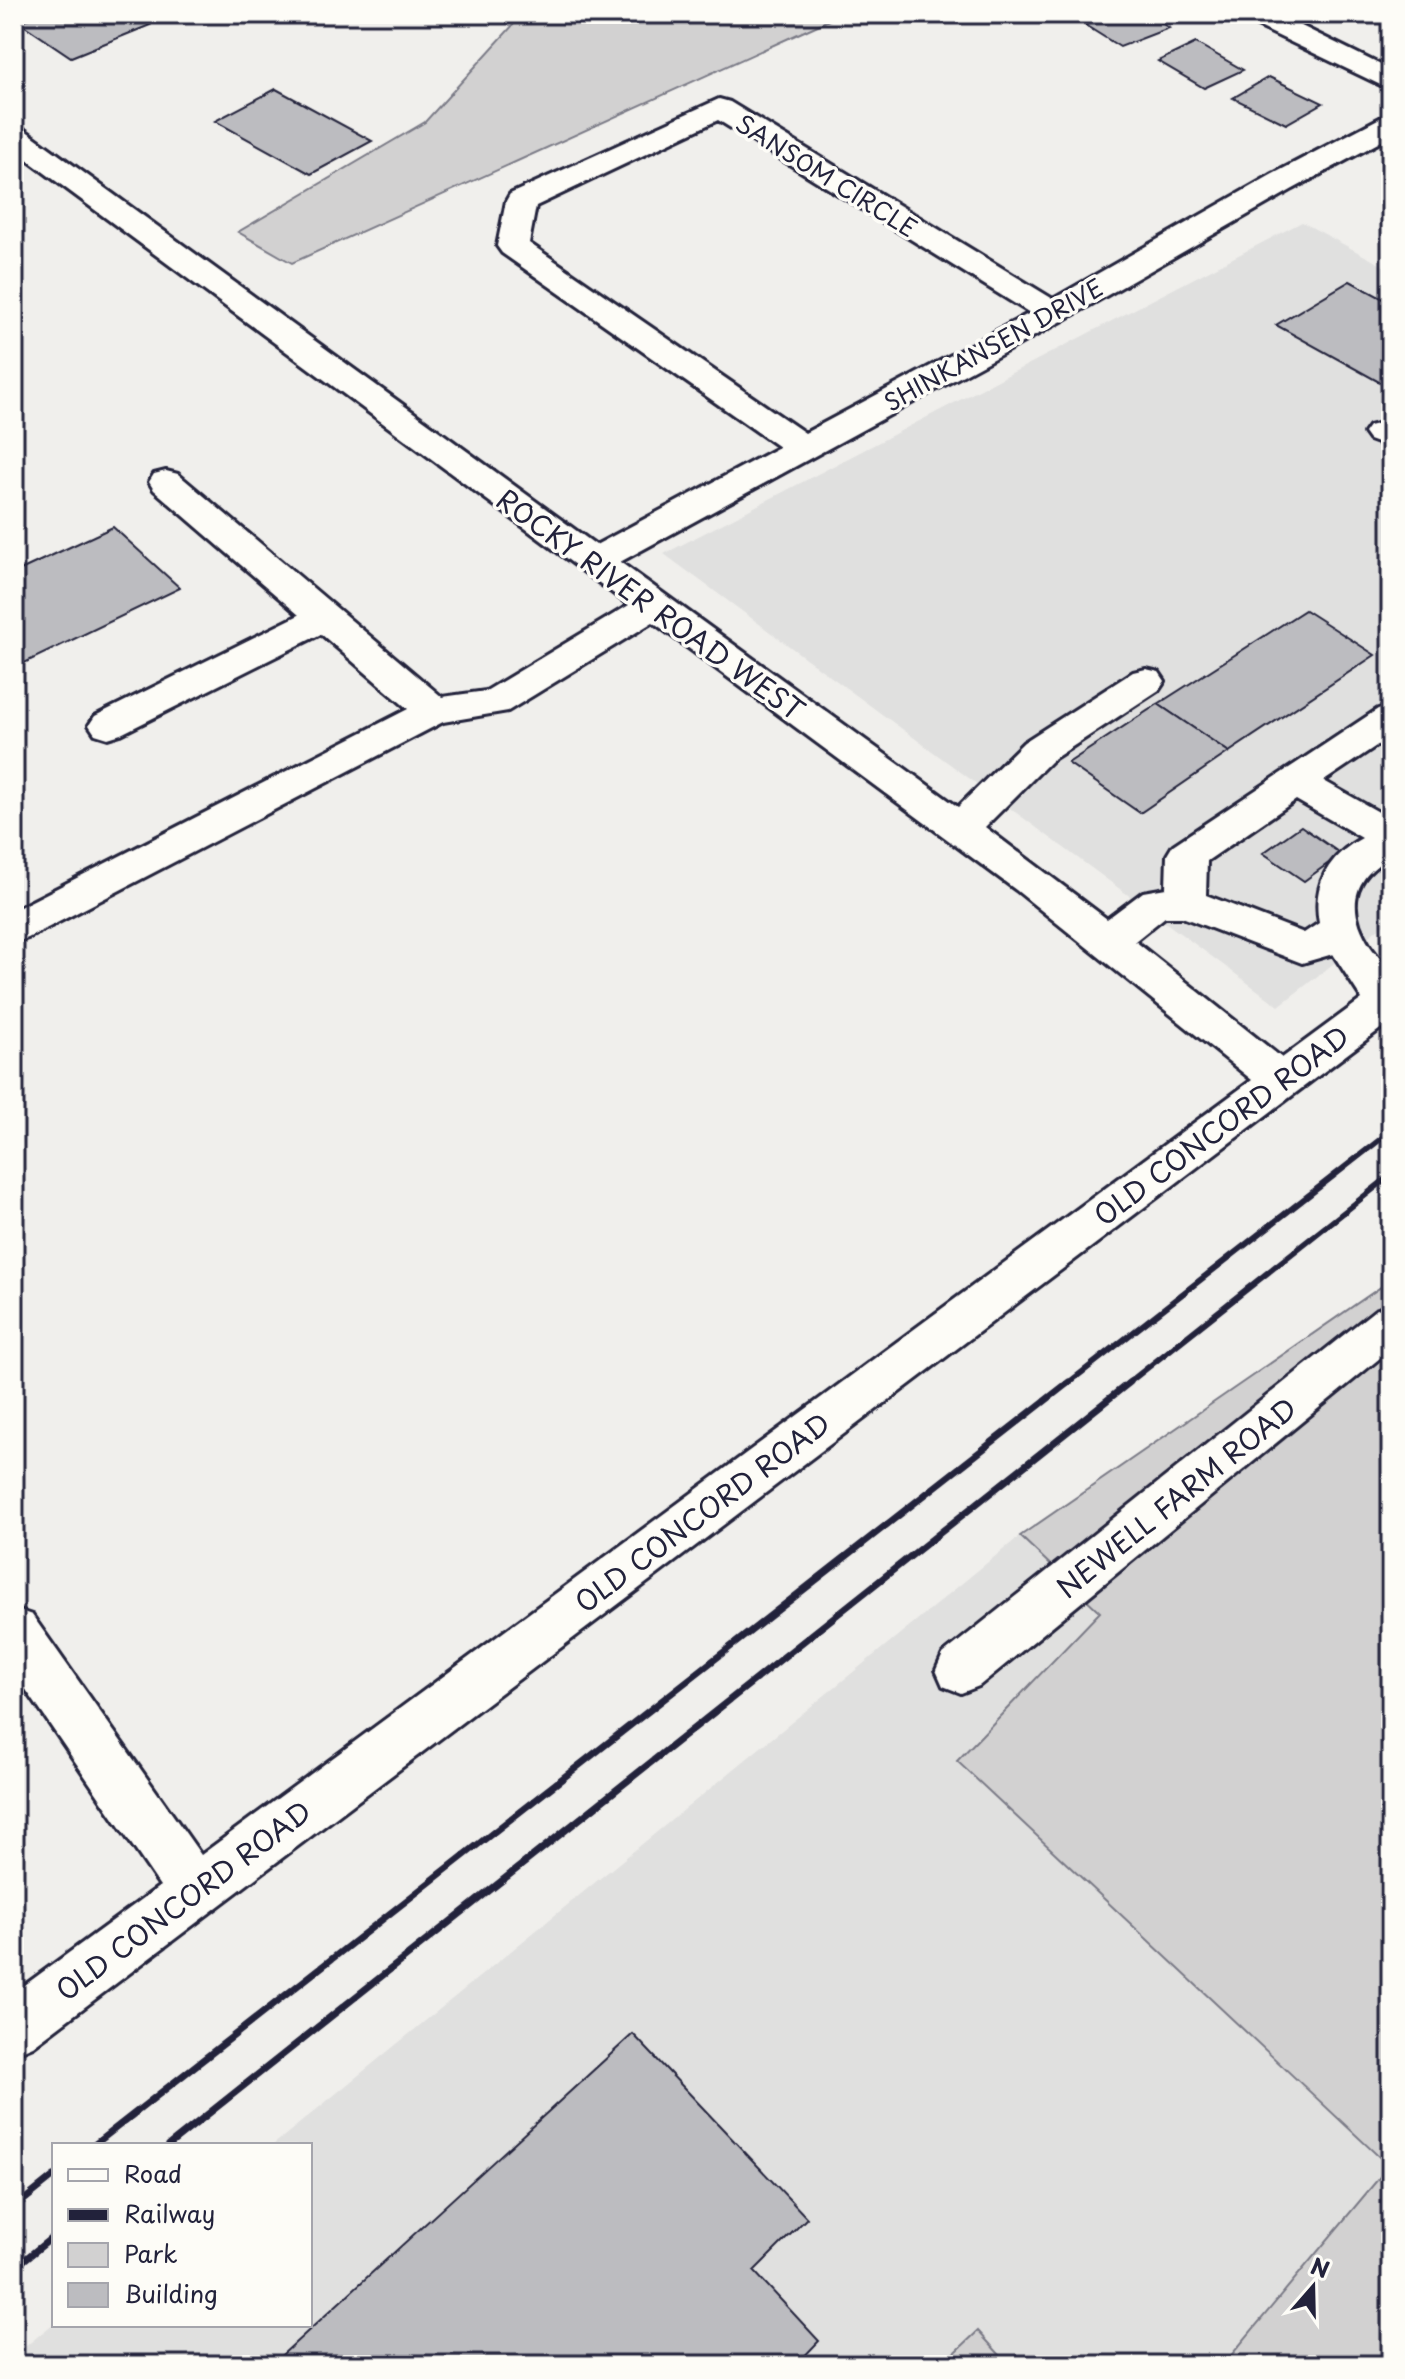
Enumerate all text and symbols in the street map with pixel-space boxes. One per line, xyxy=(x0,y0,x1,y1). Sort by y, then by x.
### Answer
street label: SANSOM CIRCLE xyxy=(729,105,925,245)
street label: SHINKANSEN DRIVE xyxy=(877,269,1109,419)
street label: ROCKY RIVER ROAD WEST xyxy=(488,477,815,731)
street label: OLD CONCORD ROAD xyxy=(1084,1015,1358,1235)
street label: NEWELL FARM ROAD xyxy=(1047,1387,1305,1607)
street label: OLD CONCORD ROAD xyxy=(565,1402,839,1622)
street label: OLD CONCORD ROAD xyxy=(46,1790,320,2010)
legend xyxy=(52,2143,312,2327)
text: Road xyxy=(124,2155,182,2191)
text: Railway xyxy=(124,2195,215,2231)
text: Park xyxy=(124,2235,178,2271)
north arrow xyxy=(1273,2247,1353,2327)
text: N xyxy=(1307,2248,1334,2285)
text: Building xyxy=(124,2275,218,2311)

